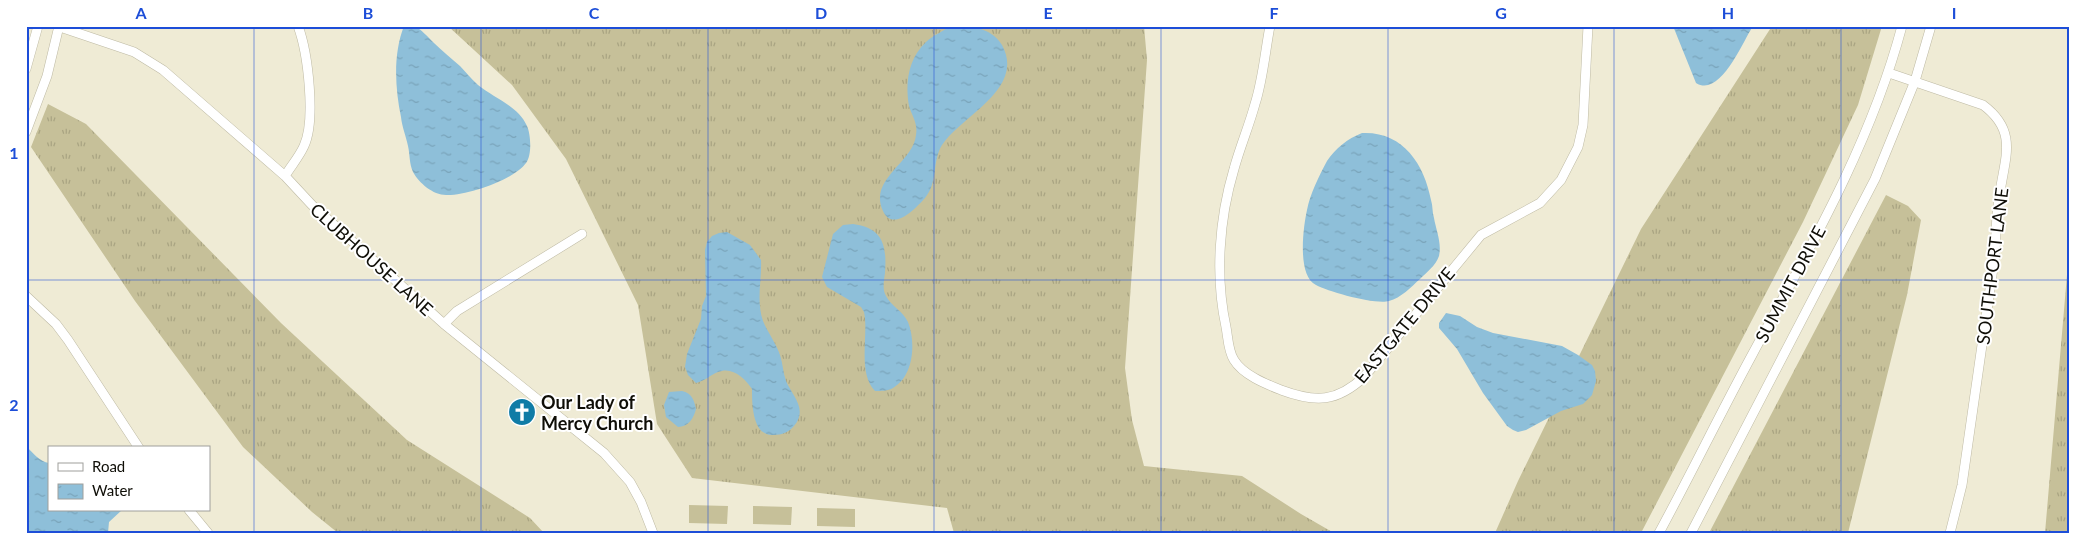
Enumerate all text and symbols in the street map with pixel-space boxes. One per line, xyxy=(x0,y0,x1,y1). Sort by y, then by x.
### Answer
text: A xyxy=(134,3,147,22)
text: B xyxy=(363,3,373,22)
text: C xyxy=(589,3,600,22)
text: D xyxy=(815,3,827,22)
text: E xyxy=(1043,3,1053,22)
text: F xyxy=(1269,3,1279,22)
text: G xyxy=(1495,3,1507,22)
text: H xyxy=(1722,3,1734,22)
text: I xyxy=(1952,3,1956,22)
text: 1 xyxy=(9,143,19,162)
street label: SOUTHPORT LANE xyxy=(1971,186,2013,346)
street label: CLUBHOUSE LANE xyxy=(306,198,438,320)
street label: SUMMIT DRIVE xyxy=(1750,222,1830,346)
street label: EASTGATE DRIVE xyxy=(1349,263,1459,387)
place label: Our Lady of Mercy Church xyxy=(541,391,653,434)
text: 2 xyxy=(9,395,19,414)
church icon: Our Lady of Mercy Church xyxy=(507,397,537,427)
legend xyxy=(48,446,210,512)
text: Road xyxy=(92,457,125,475)
text: Water xyxy=(92,481,133,499)

